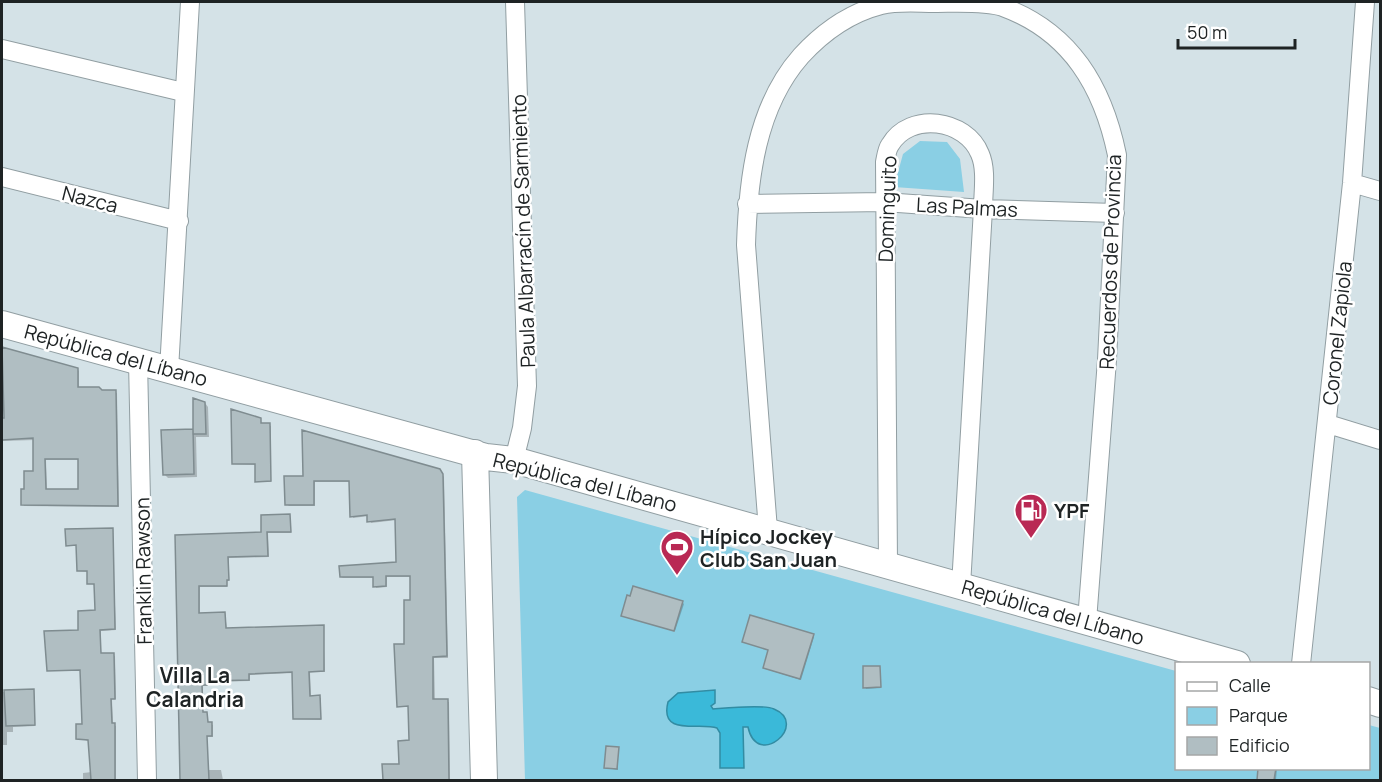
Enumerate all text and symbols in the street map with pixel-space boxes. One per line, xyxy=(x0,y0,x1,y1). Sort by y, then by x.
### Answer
scale bar xyxy=(1178,12,1295,50)
text: 50 m xyxy=(1187,20,1227,44)
street label: Paula Albarracín de Sarmiento xyxy=(505,94,541,368)
street label: Recuerdos de Provincia xyxy=(1093,154,1127,370)
street label: Dominguito xyxy=(872,155,902,263)
street label: Nazca xyxy=(59,179,121,219)
street label: Las Palmas xyxy=(915,191,1019,223)
street label: Coronel Zapiola xyxy=(1316,260,1358,406)
street label: República del Líbano xyxy=(21,318,211,393)
street label: República del Líbano xyxy=(490,446,680,518)
fuel station icon: YPF xyxy=(1013,492,1049,539)
street label: Franklin Rawson xyxy=(128,497,158,645)
place label: YPF xyxy=(1054,497,1090,524)
place label: Hípico Jockey Club San Juan xyxy=(700,523,837,573)
sports icon: Hípico Jockey Club San Juan xyxy=(659,529,695,576)
street label: República del Líbano xyxy=(959,573,1148,651)
district label: Villa La Calandria xyxy=(146,661,244,713)
legend xyxy=(1175,662,1370,770)
text: Calle xyxy=(1229,673,1271,697)
text: Parque xyxy=(1229,703,1288,727)
text: Edificio xyxy=(1229,733,1290,757)

